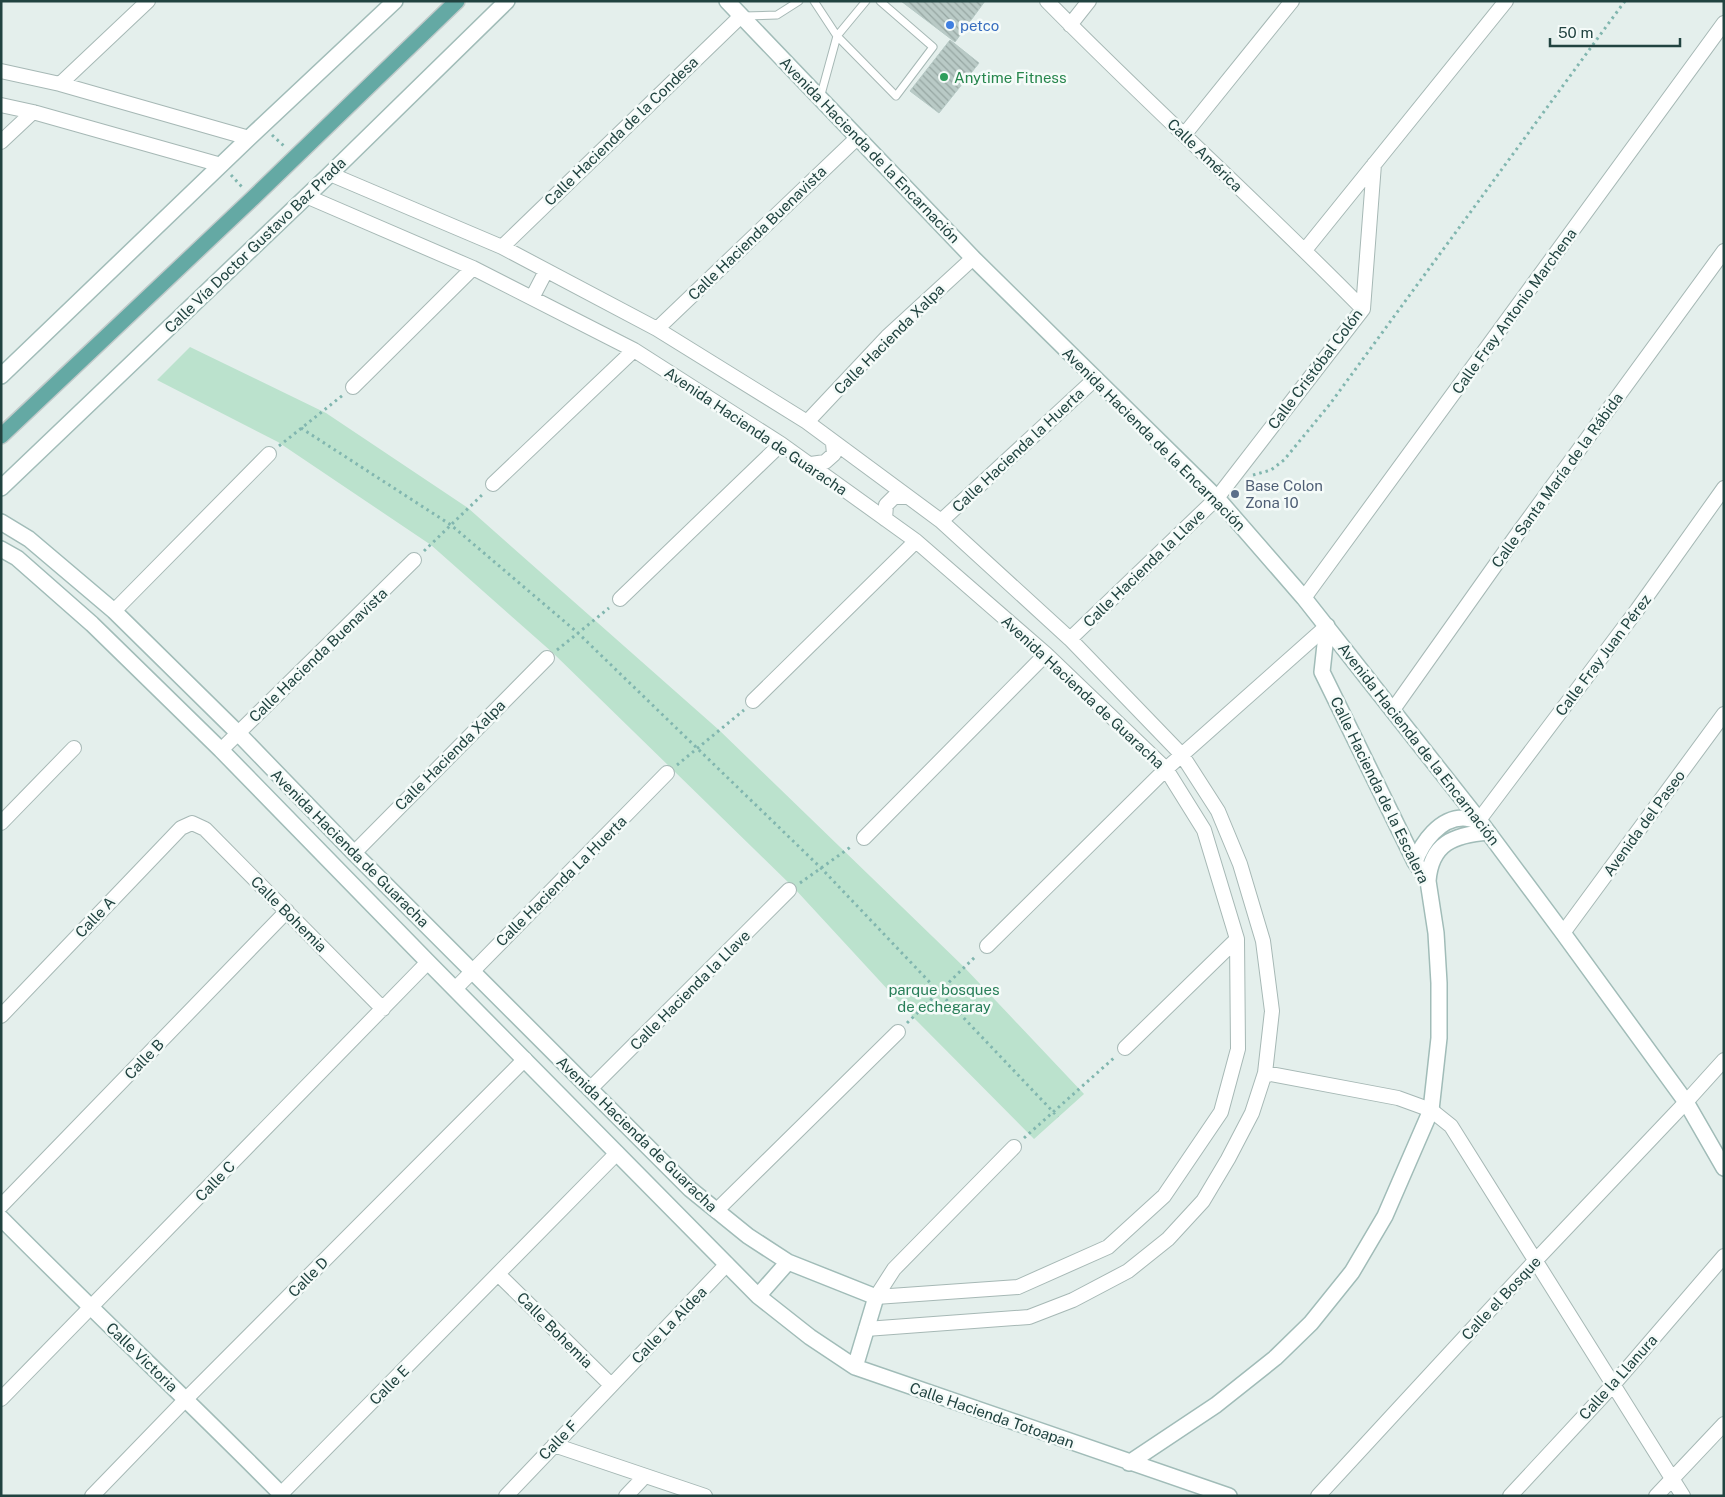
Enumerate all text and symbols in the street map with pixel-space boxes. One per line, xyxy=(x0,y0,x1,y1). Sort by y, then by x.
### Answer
scale bar xyxy=(1550,15,1680,47)
place label: petco xyxy=(960,17,999,34)
marker: petco xyxy=(944,19,956,31)
text: 50 m xyxy=(1558,24,1593,41)
street label: Calle Hacienda de la Condesa xyxy=(541,53,701,209)
street label: Avenida Hacienda de la Encarnación xyxy=(777,54,963,246)
place label: Anytime Fitness xyxy=(954,69,1067,86)
marker: Anytime Fitness xyxy=(938,71,950,83)
street label: Calle América xyxy=(1164,115,1246,195)
street label: Calle Vía Doctor Gustavo Baz Prada xyxy=(161,154,349,336)
street label: Calle Hacienda Buenavista xyxy=(684,163,830,303)
street label: Calle Fray Antonio Marchena xyxy=(1448,225,1580,397)
street label: Calle Hacienda Xalpa xyxy=(830,280,948,398)
street label: Calle Cristóbal Colón xyxy=(1264,306,1366,432)
street label: Avenida Hacienda de la Encarnación xyxy=(1059,344,1249,534)
street label: Avenida Hacienda de Guaracha xyxy=(662,364,850,498)
street label: Calle Hacienda la Huerta xyxy=(949,385,1087,515)
street label: Calle Santa María de la Rábida xyxy=(1488,389,1626,571)
place label: Base Colon Zona 10 xyxy=(1245,477,1323,511)
marker: Base Colon Zona 10 xyxy=(1229,488,1241,500)
street label: Calle Hacienda la Llave xyxy=(1080,506,1208,630)
street label: Calle Hacienda Buenavista xyxy=(245,585,391,725)
street label: Calle Fray Juan Pérez xyxy=(1552,591,1654,719)
street label: Avenida Hacienda de Guaracha xyxy=(998,612,1168,772)
street label: Avenida Hacienda de la Encarnación xyxy=(1335,640,1503,848)
street label: Calle Hacienda de la Escalera xyxy=(1327,694,1433,886)
street label: Calle Hacienda Xalpa xyxy=(391,696,509,814)
street label: Avenida Hacienda de Guaracha xyxy=(268,766,432,930)
street label: Avenida del Paseo xyxy=(1600,767,1688,879)
street label: Calle Hacienda La Huerta xyxy=(492,812,630,950)
street label: Calle Bohemia xyxy=(248,873,330,955)
street label: Calle A xyxy=(72,893,119,941)
street label: Calle Hacienda la Llave xyxy=(627,927,753,1053)
park label: parque bosques de echegaray xyxy=(888,981,1000,1015)
street label: Calle B xyxy=(121,1035,167,1083)
street label: Avenida Hacienda de Guaracha xyxy=(553,1053,721,1215)
street label: Calle C xyxy=(192,1157,238,1205)
street label: Calle el Bosque xyxy=(1458,1253,1544,1343)
street label: Calle D xyxy=(285,1254,331,1300)
street label: Calle La Aldea xyxy=(628,1283,710,1367)
street label: Calle Bohemia xyxy=(514,1289,596,1371)
street label: Calle Victoria xyxy=(103,1319,181,1395)
street label: Calle la Llanura xyxy=(1575,1331,1661,1423)
street label: Calle E xyxy=(366,1362,412,1408)
street label: Calle Hacienda Totoapan xyxy=(908,1379,1076,1451)
street label: Calle F xyxy=(535,1417,581,1463)

